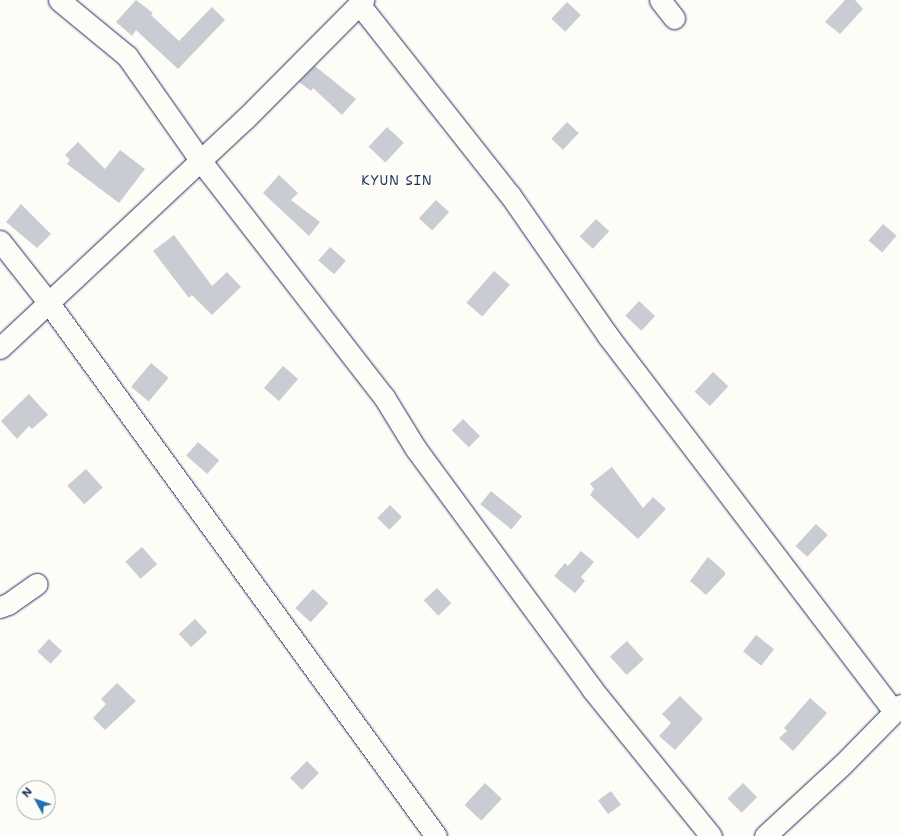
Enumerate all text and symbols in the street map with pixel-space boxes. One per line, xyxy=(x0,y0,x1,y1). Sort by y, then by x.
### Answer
district label: KYUN SIN xyxy=(361,173,433,189)
north arrow xyxy=(16,780,56,820)
text: N xyxy=(19,784,36,801)

